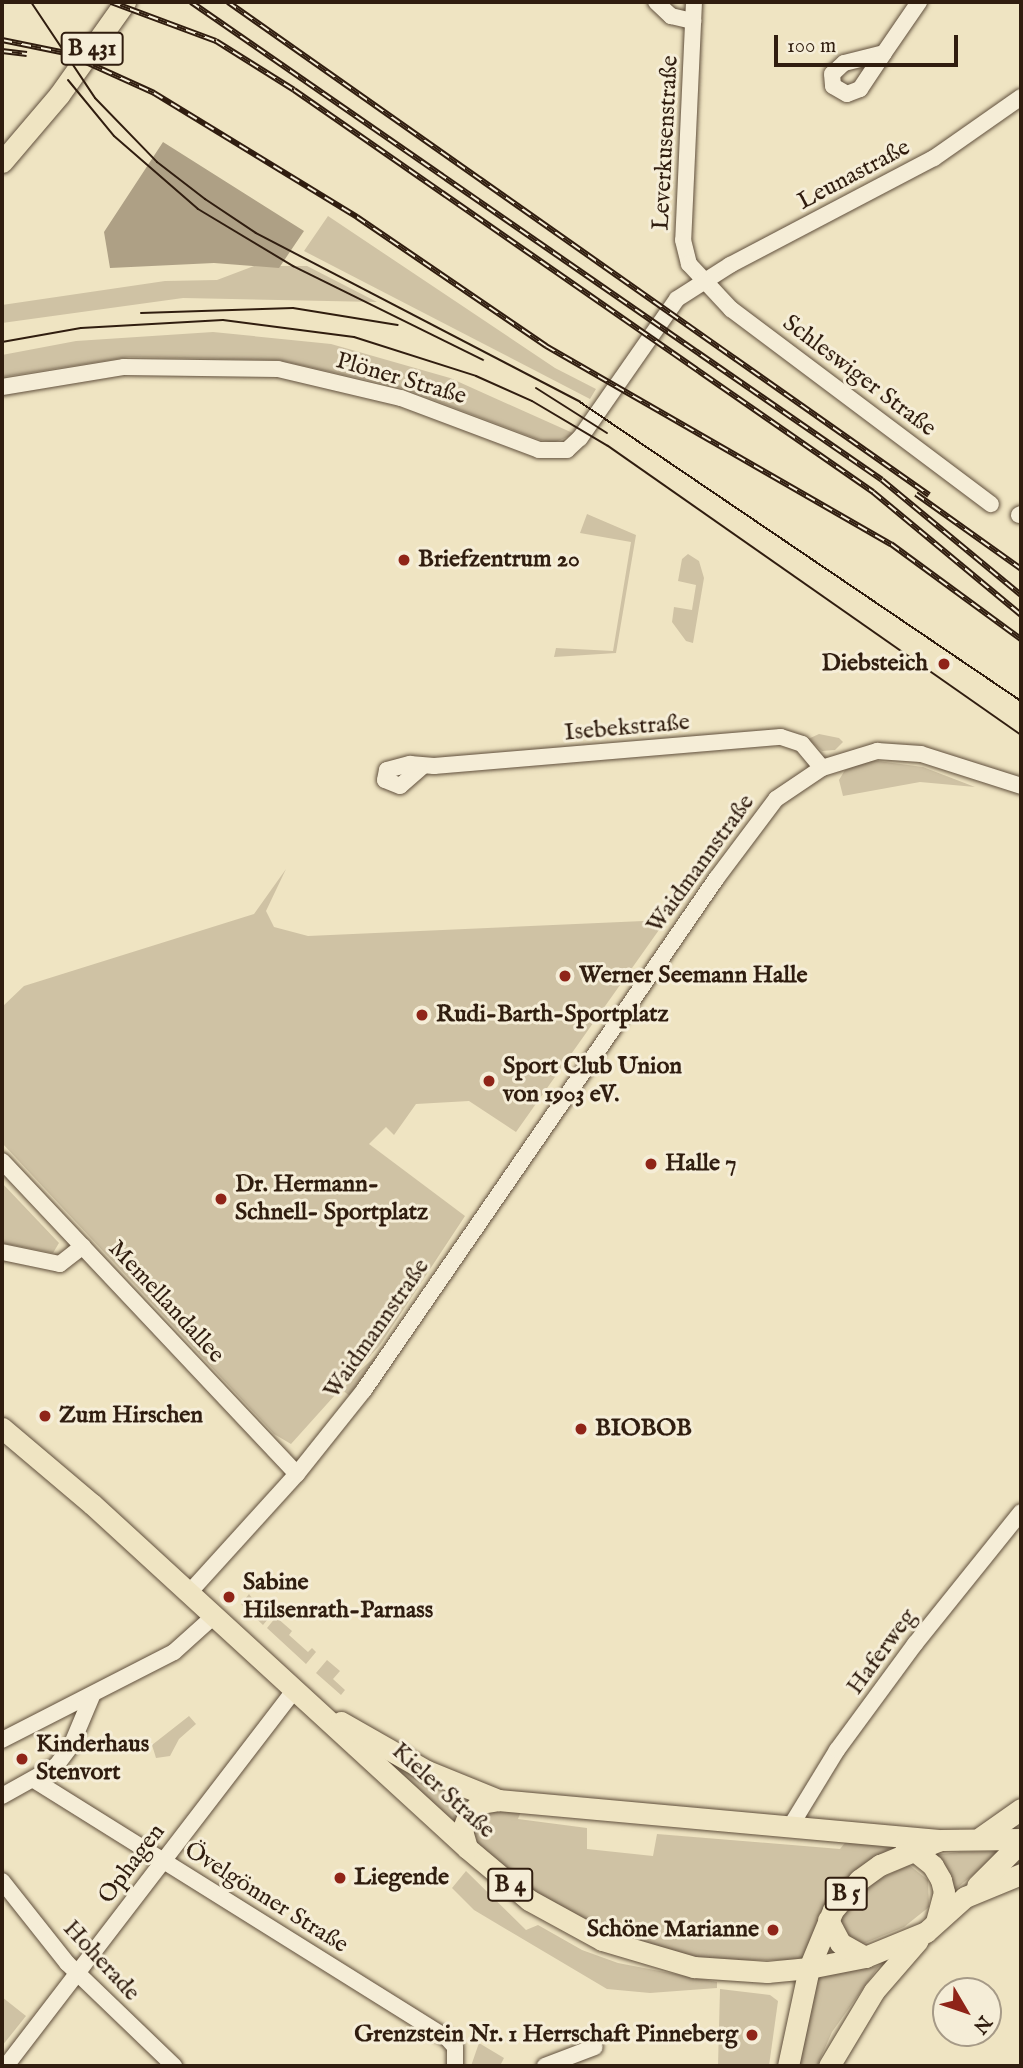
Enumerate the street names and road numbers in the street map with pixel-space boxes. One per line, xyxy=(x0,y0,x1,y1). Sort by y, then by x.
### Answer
road number: B 431 xyxy=(60,30,124,68)
street label: Leverkusenstraße xyxy=(647,55,685,231)
street label: Leunastraße xyxy=(793,133,915,217)
street label: Schleswiger Straße xyxy=(777,309,941,443)
street label: Plöner Straße xyxy=(333,347,469,411)
street label: Isebekstraße xyxy=(563,708,691,748)
street label: Waidmannstraße xyxy=(641,789,761,939)
street label: Memellandallee xyxy=(102,1235,230,1369)
street label: Waidmannstraße xyxy=(318,1253,436,1405)
street label: Haferweg xyxy=(841,1603,923,1701)
street label: Kieler Straße xyxy=(385,1737,501,1845)
street label: Ophagen xyxy=(93,1818,171,1910)
street label: Övelgönner Straße xyxy=(179,1836,353,1960)
road number: B 4 xyxy=(486,1866,534,1904)
road number: B 5 xyxy=(823,1874,869,1913)
street label: Hoherade xyxy=(56,1915,146,2007)

